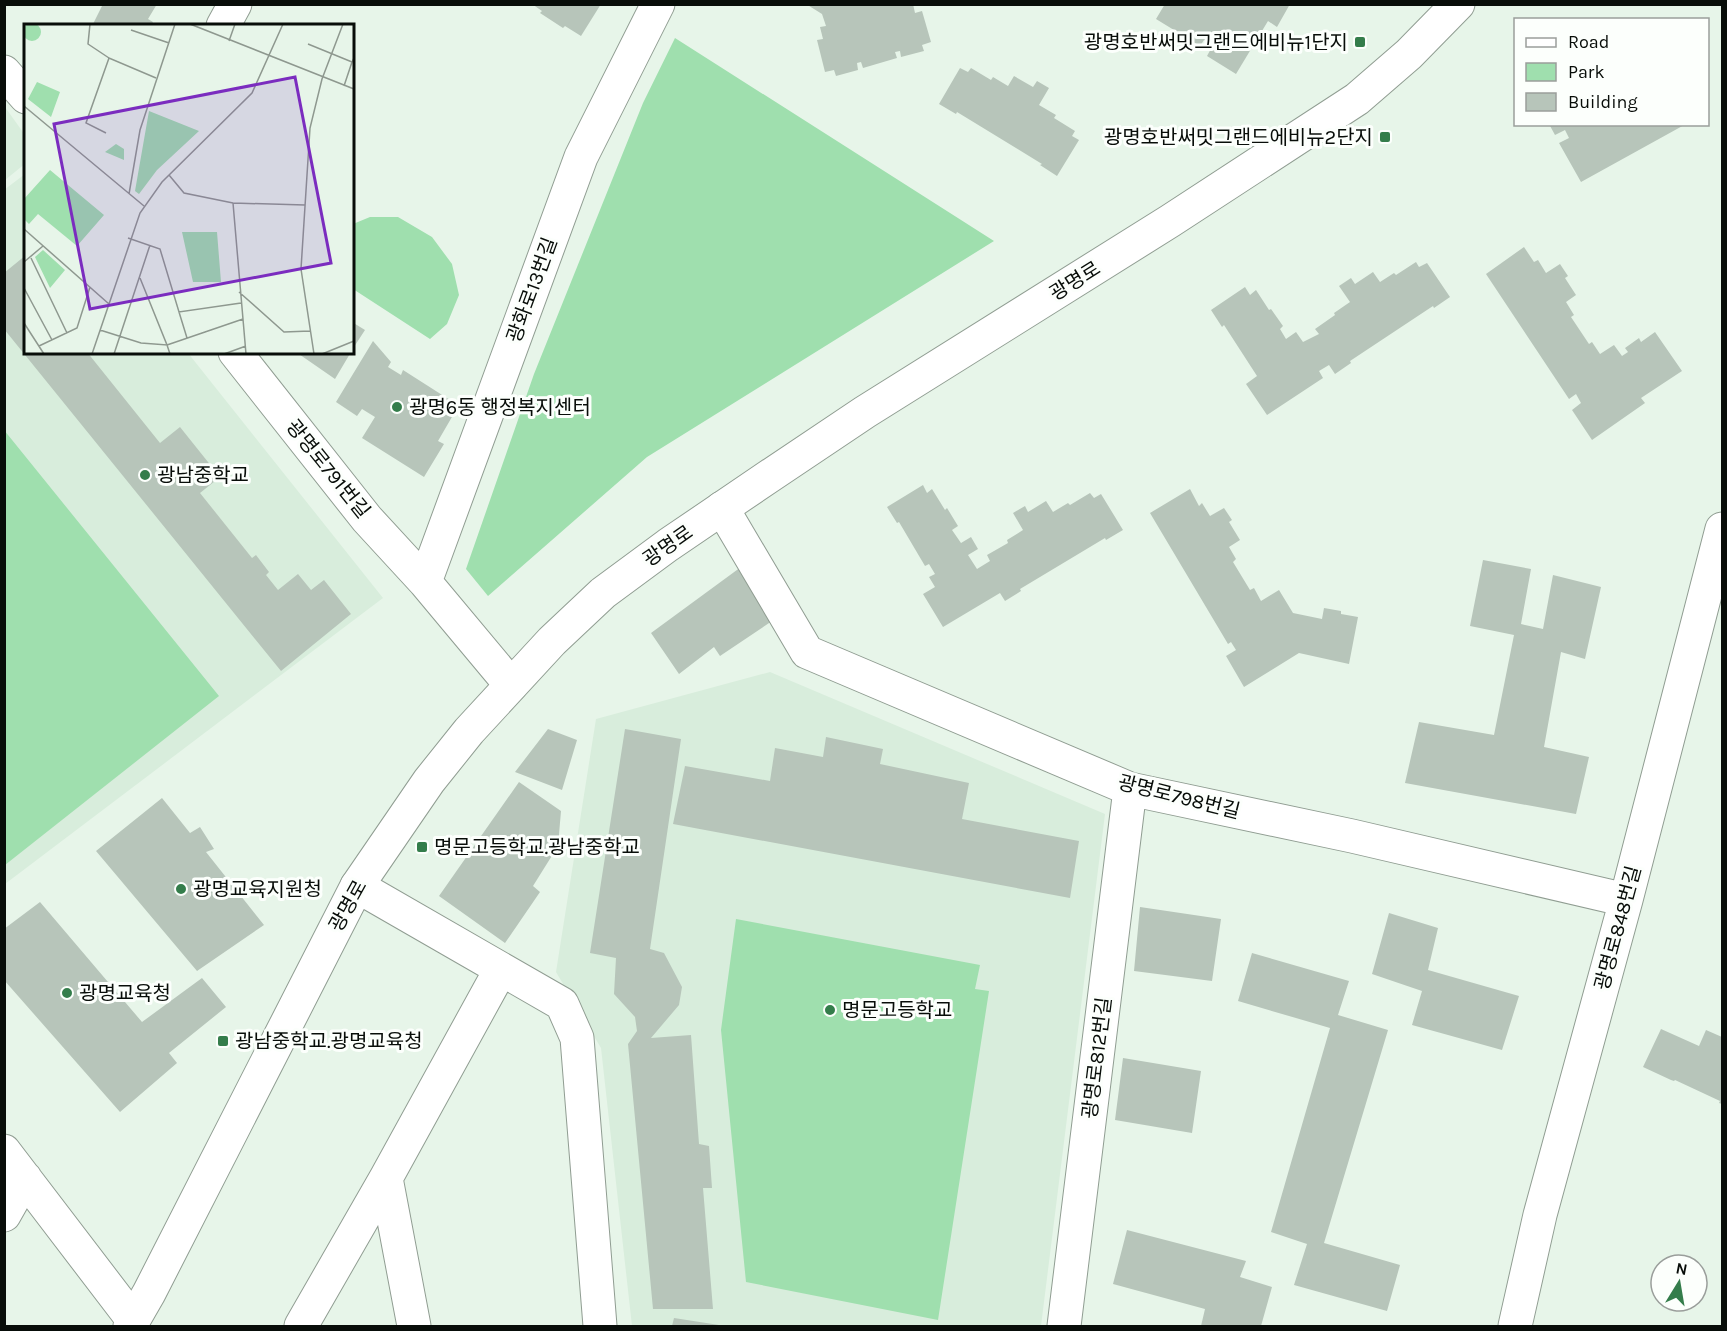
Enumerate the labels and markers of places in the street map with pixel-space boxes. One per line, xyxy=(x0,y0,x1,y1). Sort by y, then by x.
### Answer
place label: 광명호반써밋그랜드에비뉴1단지 xyxy=(1084,31,1348,54)
marker: 광명호반써밋그랜드에비뉴1단지 xyxy=(1353,35,1367,49)
place label: 광명호반써밋그랜드에비뉴2단지 xyxy=(1104,126,1373,149)
marker: 광명호반써밋그랜드에비뉴2단지 xyxy=(1378,130,1392,144)
place label: 광명6동 행정복지센터 xyxy=(409,396,591,419)
marker: 광명6동 행정복지센터 xyxy=(390,400,404,414)
place label: 광남중학교 xyxy=(157,464,249,487)
marker: 광남중학교 xyxy=(138,468,152,482)
place label: 명문고등학교.광남중학교 xyxy=(434,836,640,859)
marker: 명문고등학교.광남중학교 xyxy=(415,840,429,854)
place label: 광명교육지원청 xyxy=(193,878,322,901)
marker: 광명교육지원청 xyxy=(174,882,188,896)
place label: 광명교육청 xyxy=(79,982,171,1005)
marker: 광명교육청 xyxy=(60,986,74,1000)
place label: 명문고등학교 xyxy=(842,999,952,1022)
marker: 명문고등학교 xyxy=(823,1003,837,1017)
place label: 광남중학교.광명교육청 xyxy=(235,1030,423,1053)
marker: 광남중학교.광명교육청 xyxy=(216,1034,230,1048)

